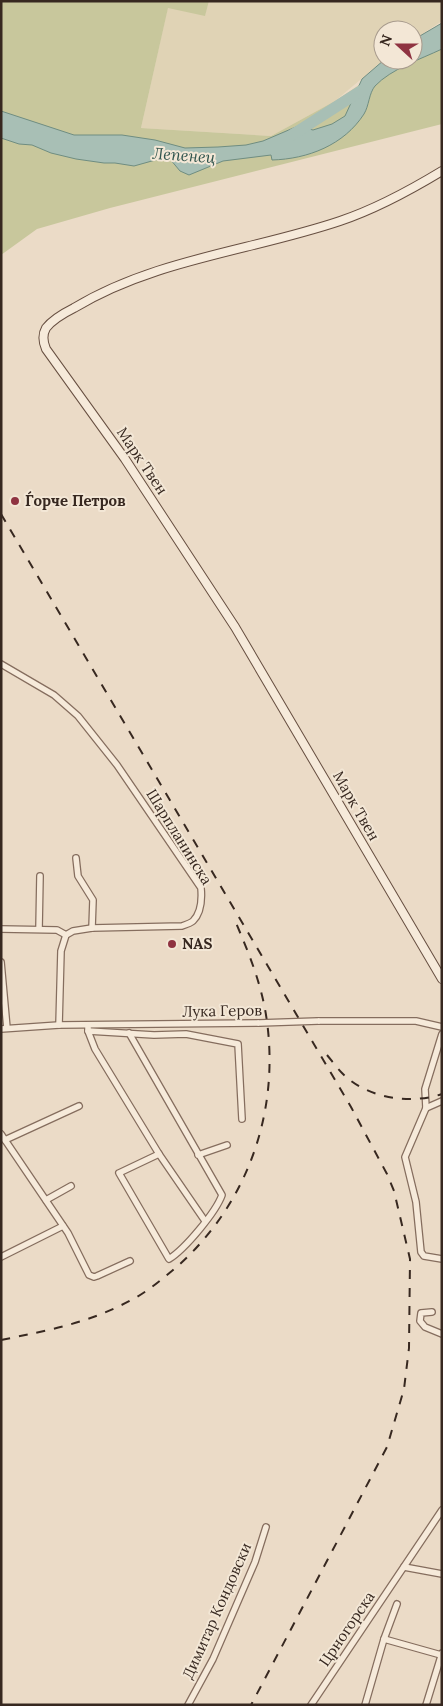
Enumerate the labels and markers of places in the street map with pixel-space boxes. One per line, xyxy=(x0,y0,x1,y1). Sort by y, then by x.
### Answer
place label: Ѓорче Петров xyxy=(25,491,126,510)
marker: Ѓорче Петров xyxy=(9,495,21,507)
place label: NAS xyxy=(182,934,212,953)
marker: NAS xyxy=(166,938,178,950)

